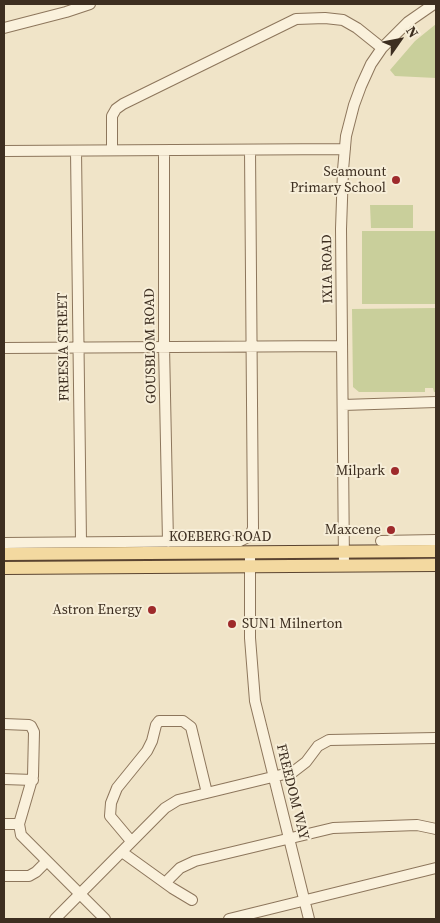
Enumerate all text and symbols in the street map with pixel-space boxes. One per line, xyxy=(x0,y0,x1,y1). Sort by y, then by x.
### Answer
north arrow xyxy=(375,15,425,65)
text: N xyxy=(401,22,424,42)
place label: Seamount Primary School xyxy=(290,164,386,196)
marker: Seamount Primary School xyxy=(390,174,402,186)
street label: IXIA ROAD xyxy=(319,234,337,304)
street label: GOUSBLOM ROAD xyxy=(142,288,160,404)
street label: FREESIA STREET xyxy=(55,293,73,401)
place label: Milpark xyxy=(336,463,385,479)
marker: Milpark xyxy=(389,465,401,477)
place label: Maxcene xyxy=(325,522,381,538)
marker: Maxcene xyxy=(385,524,397,536)
street label: KOEBERG ROAD xyxy=(169,529,271,545)
place label: Astron Energy xyxy=(52,602,142,618)
marker: Astron Energy xyxy=(146,604,158,616)
place label: SUN1 Milnerton xyxy=(242,616,343,632)
marker: SUN1 Milnerton xyxy=(226,618,238,630)
street label: FREEDOM WAY xyxy=(272,742,312,842)

